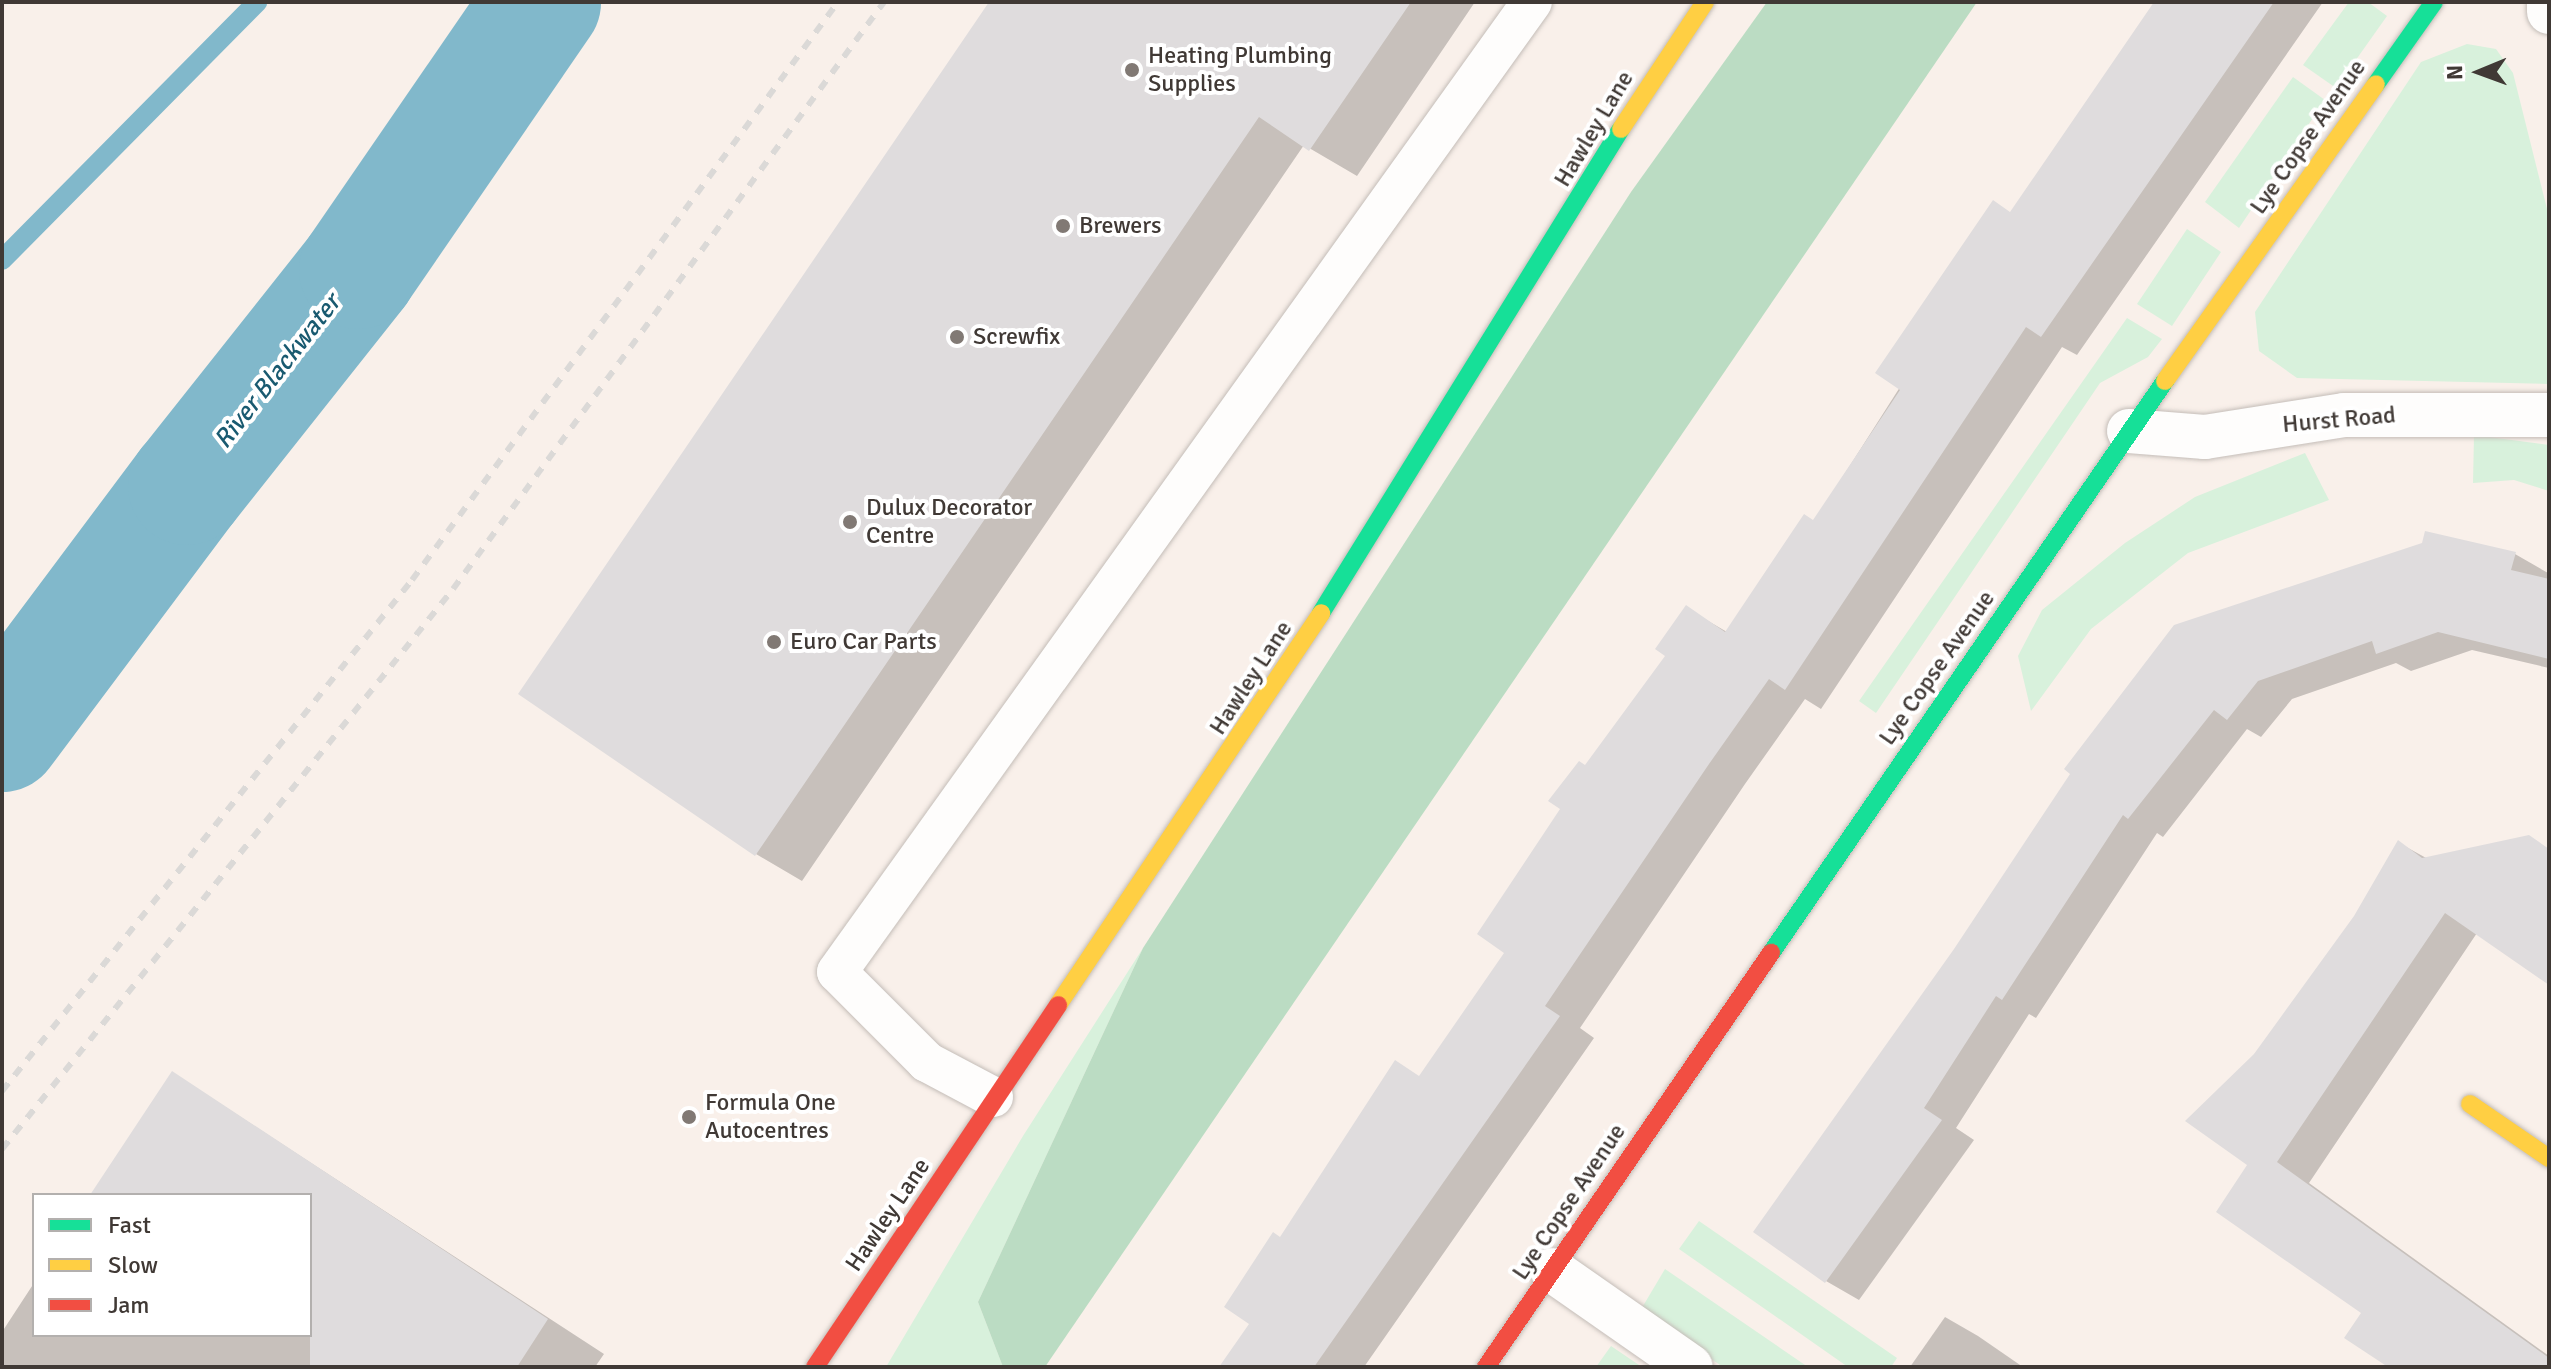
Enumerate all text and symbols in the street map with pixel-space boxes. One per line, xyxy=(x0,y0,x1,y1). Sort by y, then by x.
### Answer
north arrow xyxy=(2439,32,2519,112)
place label: Heating Plumbing Supplies xyxy=(1148,42,1332,98)
street label: Lye Copse Avenue xyxy=(2244,54,2372,220)
marker: Heating Plumbing Supplies xyxy=(1123,61,1141,79)
text: N xyxy=(2441,65,2468,80)
street label: Hawley Lane xyxy=(1548,66,1640,192)
place label: Brewers xyxy=(1079,212,1162,240)
marker: Brewers xyxy=(1054,217,1072,235)
water label: River Blackwater xyxy=(208,289,348,455)
place label: Screwfix xyxy=(973,323,1060,351)
marker: Screwfix xyxy=(948,328,966,346)
street label: Hurst Road xyxy=(2281,401,2397,439)
place label: Dulux Decorator Centre xyxy=(866,494,1032,550)
marker: Dulux Decorator Centre xyxy=(841,513,859,531)
street label: Lye Copse Avenue xyxy=(1873,585,2001,751)
street label: Hawley Lane xyxy=(1204,616,1298,740)
place label: Euro Car Parts xyxy=(790,628,937,656)
marker: Euro Car Parts xyxy=(765,633,783,651)
place label: Formula One Autocentres xyxy=(705,1089,836,1145)
marker: Formula One Autocentres xyxy=(680,1108,698,1126)
street label: Lye Copse Avenue xyxy=(1506,1119,1632,1285)
street label: Hawley Lane xyxy=(840,1153,936,1277)
legend xyxy=(32,1193,312,1337)
text: Fast xyxy=(108,1210,151,1240)
text: Slow xyxy=(108,1250,158,1280)
text: Jam xyxy=(108,1290,149,1320)

